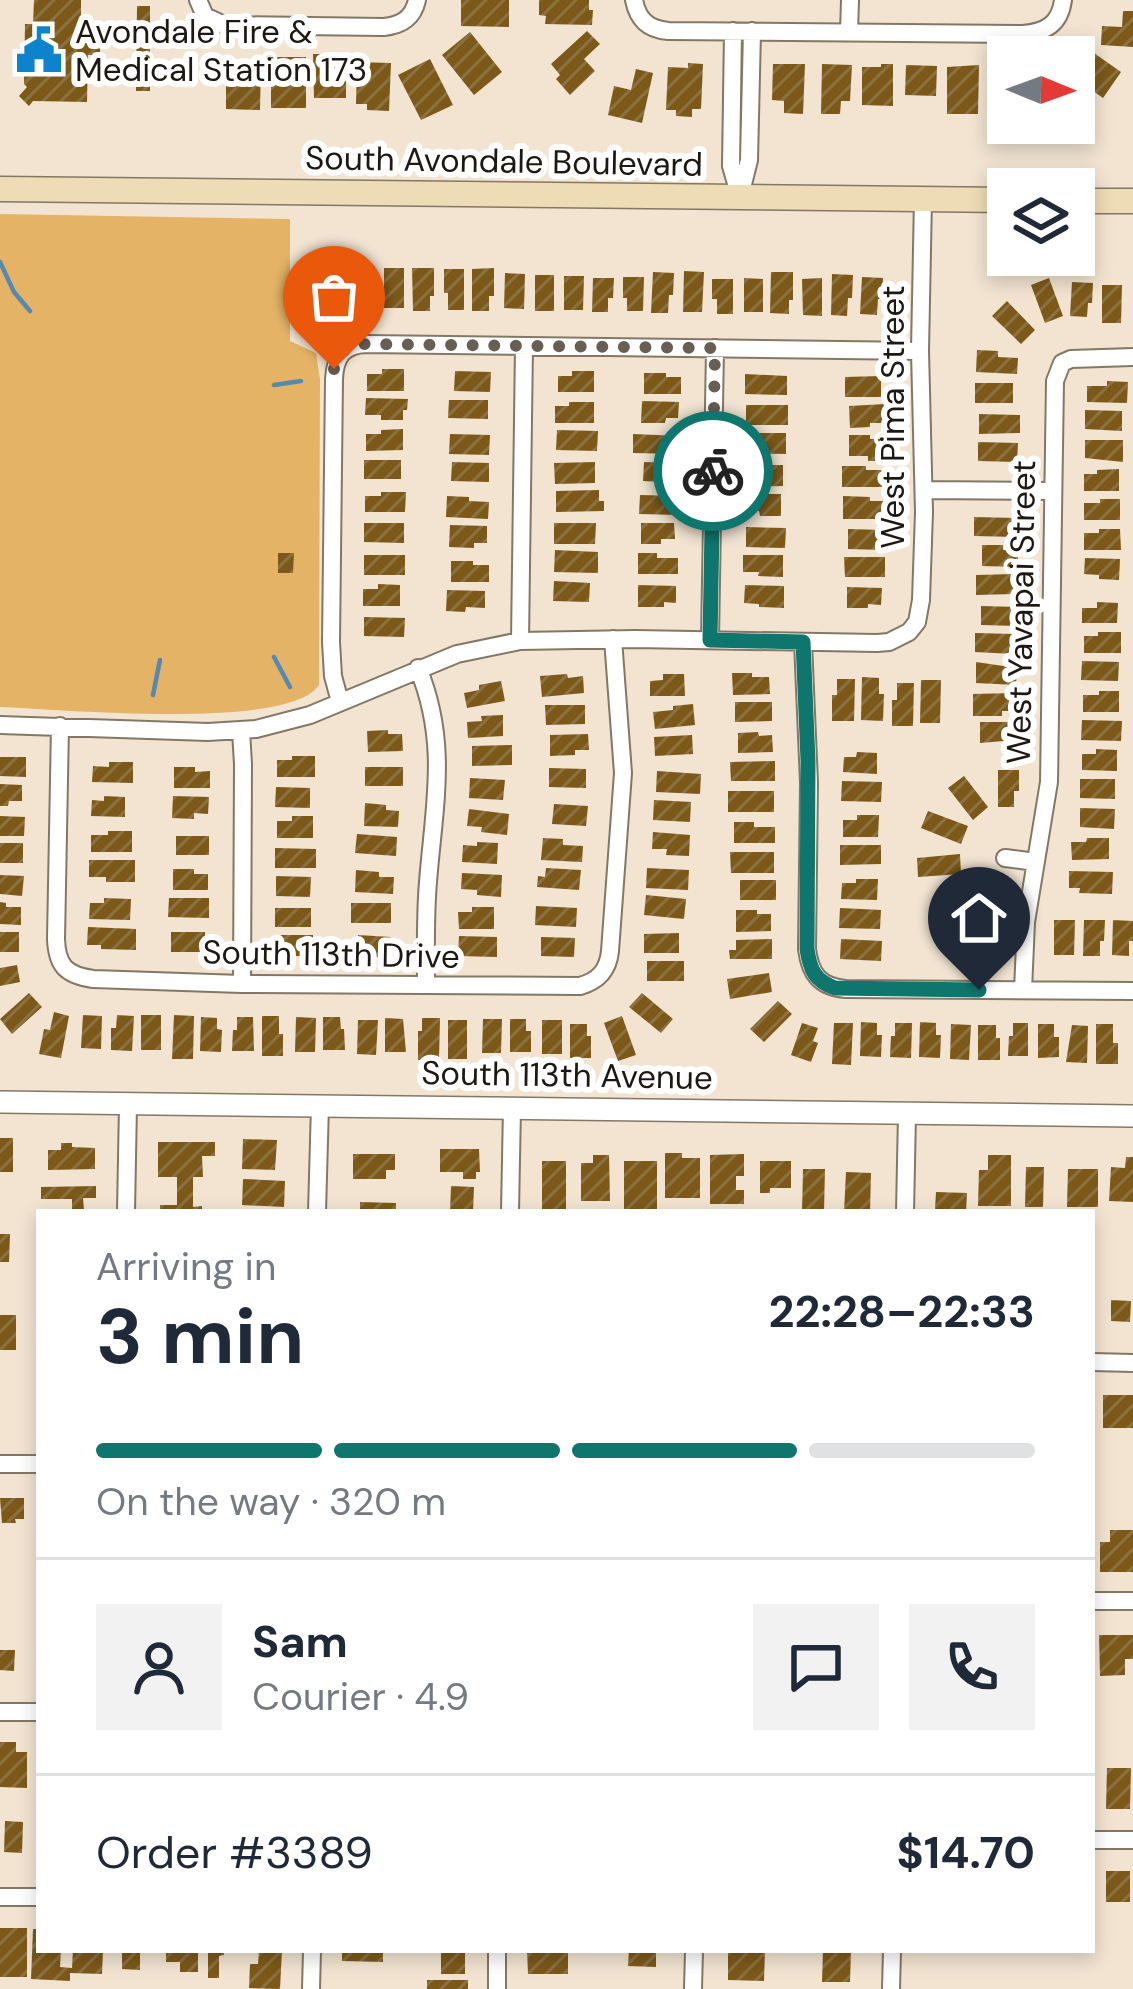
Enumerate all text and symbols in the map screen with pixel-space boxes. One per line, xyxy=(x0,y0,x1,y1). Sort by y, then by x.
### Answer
place label: Avondale Fire & Medical Station 173 xyxy=(75,10,367,91)
public building icon: Avondale Fire & Medical Station 173 xyxy=(14,25,64,75)
north arrow xyxy=(987,36,1095,144)
map controls xyxy=(987,36,1095,276)
street label: South Avondale Boulevard xyxy=(305,136,703,186)
button: layers xyxy=(987,168,1095,276)
pin xyxy=(283,246,385,369)
icon: bag xyxy=(301,264,367,330)
street label: West Pima Street xyxy=(871,285,914,549)
courier xyxy=(653,411,773,531)
icon: bike xyxy=(680,438,746,504)
street label: West Yavapai Street xyxy=(997,460,1045,764)
pin xyxy=(928,867,1030,990)
icon: home xyxy=(946,885,1012,951)
street label: South 113th Drive xyxy=(202,930,460,978)
street label: South 113th Avenue xyxy=(421,1051,713,1099)
text: Arriving in xyxy=(96,1241,276,1292)
text: 22:28–22:33 xyxy=(769,1282,1035,1341)
text: 3 min xyxy=(96,1286,304,1387)
text: On the way · 320 m xyxy=(96,1476,446,1527)
button: person xyxy=(96,1604,222,1730)
button: chat xyxy=(753,1604,879,1730)
button: phone xyxy=(909,1604,1035,1730)
text: Sam xyxy=(252,1612,348,1671)
text: Courier · 4.9 xyxy=(252,1671,469,1722)
text: Order #3389 xyxy=(96,1823,373,1882)
text: $14.70 xyxy=(897,1823,1035,1882)

